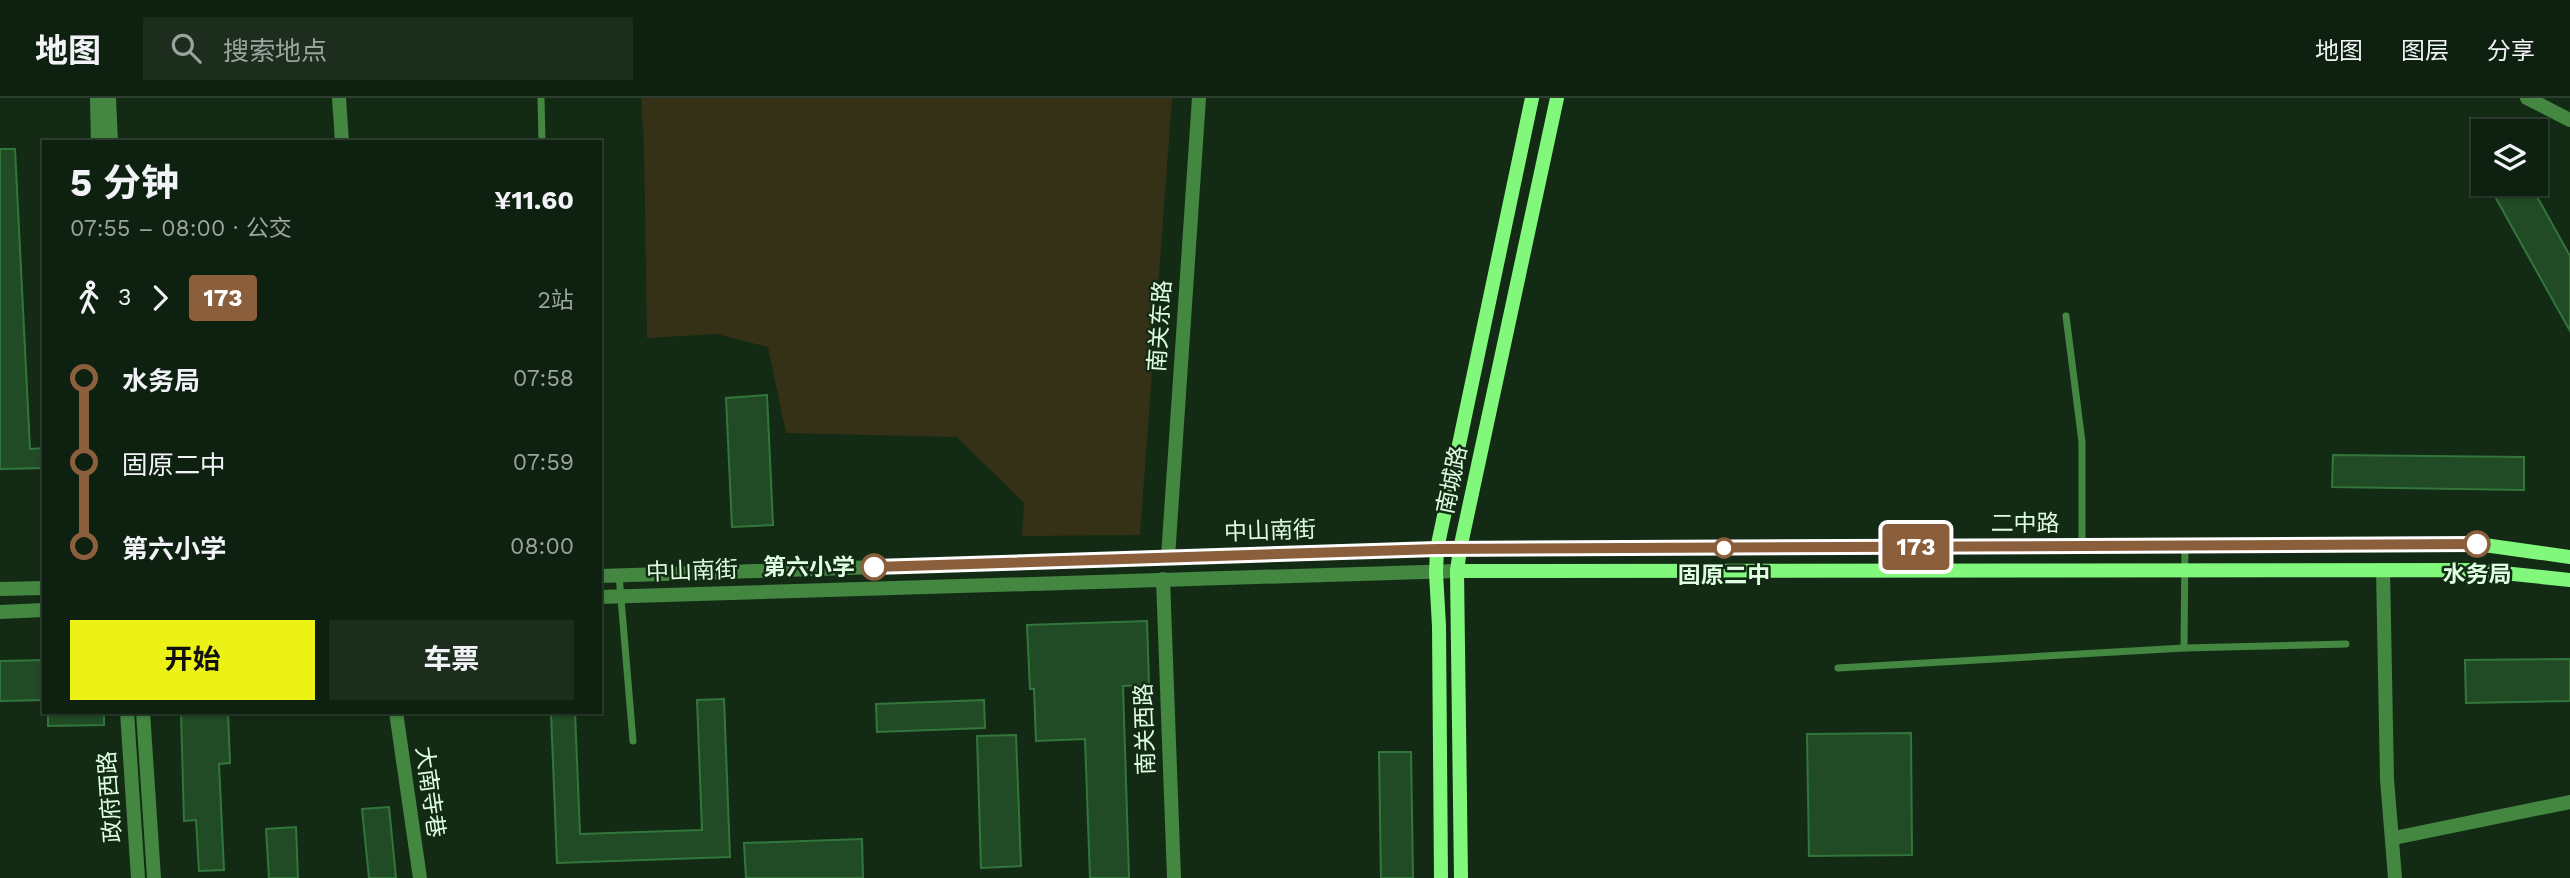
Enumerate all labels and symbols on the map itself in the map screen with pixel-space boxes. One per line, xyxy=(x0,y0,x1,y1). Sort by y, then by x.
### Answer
street label: 南关东路 xyxy=(1143,279,1177,373)
street label: 南城路 xyxy=(1432,443,1472,517)
street label: 二中路 xyxy=(1991,510,2060,537)
street label: 中山南街 xyxy=(1224,516,1316,546)
line badge: 173 xyxy=(1876,524,1956,570)
marker: 水务局 xyxy=(2464,531,2490,557)
marker: 固原二中 xyxy=(1714,538,1734,558)
place label: 第六小学 xyxy=(763,554,855,581)
marker: 第六小学 xyxy=(861,554,887,580)
street label: 中山南街 xyxy=(646,556,738,586)
place label: 水务局 xyxy=(2443,561,2512,588)
place label: 固原二中 xyxy=(1678,562,1770,589)
street label: 南关西路 xyxy=(1130,683,1160,775)
street label: 大南寺巷 xyxy=(410,745,450,839)
street label: 政府西路 xyxy=(93,750,127,844)

